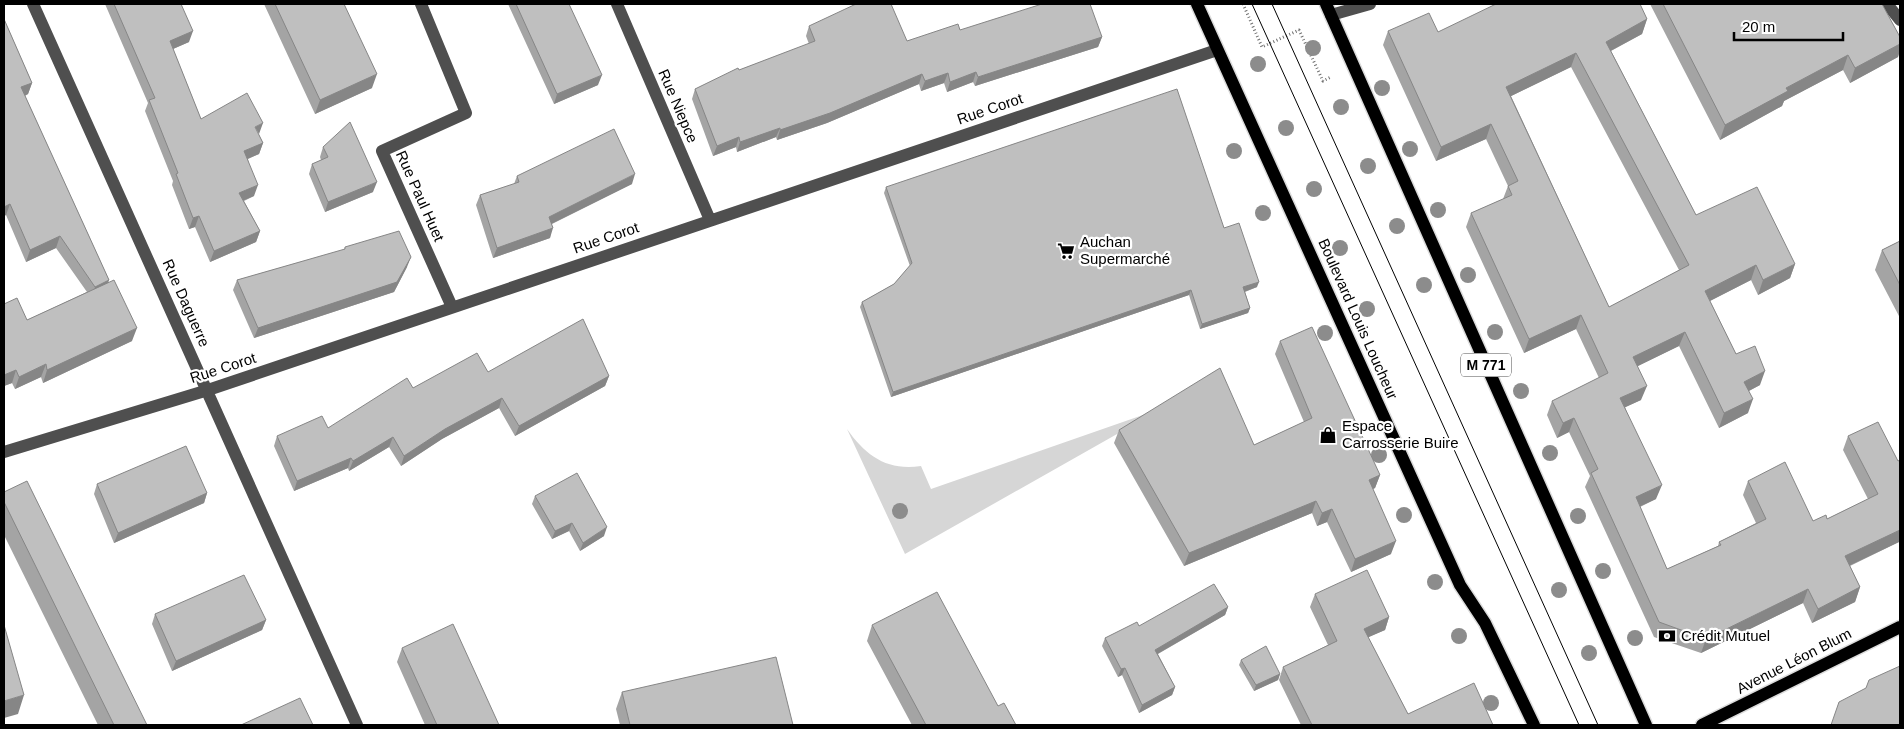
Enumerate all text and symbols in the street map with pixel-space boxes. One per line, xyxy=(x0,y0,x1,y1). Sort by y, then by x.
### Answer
scale bar xyxy=(1734,10,1843,42)
text: 20 m xyxy=(1742,18,1775,35)
street label: Rue Niepce xyxy=(655,66,702,145)
street label: Rue Corot xyxy=(955,89,1026,128)
street label: Rue Paul Huet xyxy=(393,148,448,245)
street label: Rue Corot xyxy=(571,218,642,257)
place label: Auchan Supermarché xyxy=(1080,233,1170,267)
street label: Boulevard Louis Loucheur xyxy=(1315,236,1402,402)
supermarket icon: Auchan Supermarché xyxy=(1056,241,1076,261)
street label: Rue Daguerre xyxy=(160,256,213,349)
street label: Rue Corot xyxy=(188,349,259,386)
road number: M 771 xyxy=(1461,354,1511,376)
place label: Espace Carrosserie Buire xyxy=(1342,417,1459,451)
shop icon: Espace Carrosserie Buire xyxy=(1318,425,1338,445)
street label: Avenue Léon Blum xyxy=(1734,624,1854,697)
bank icon: Crédit Mutuel xyxy=(1657,626,1677,646)
place label: Crédit Mutuel xyxy=(1681,627,1770,644)

